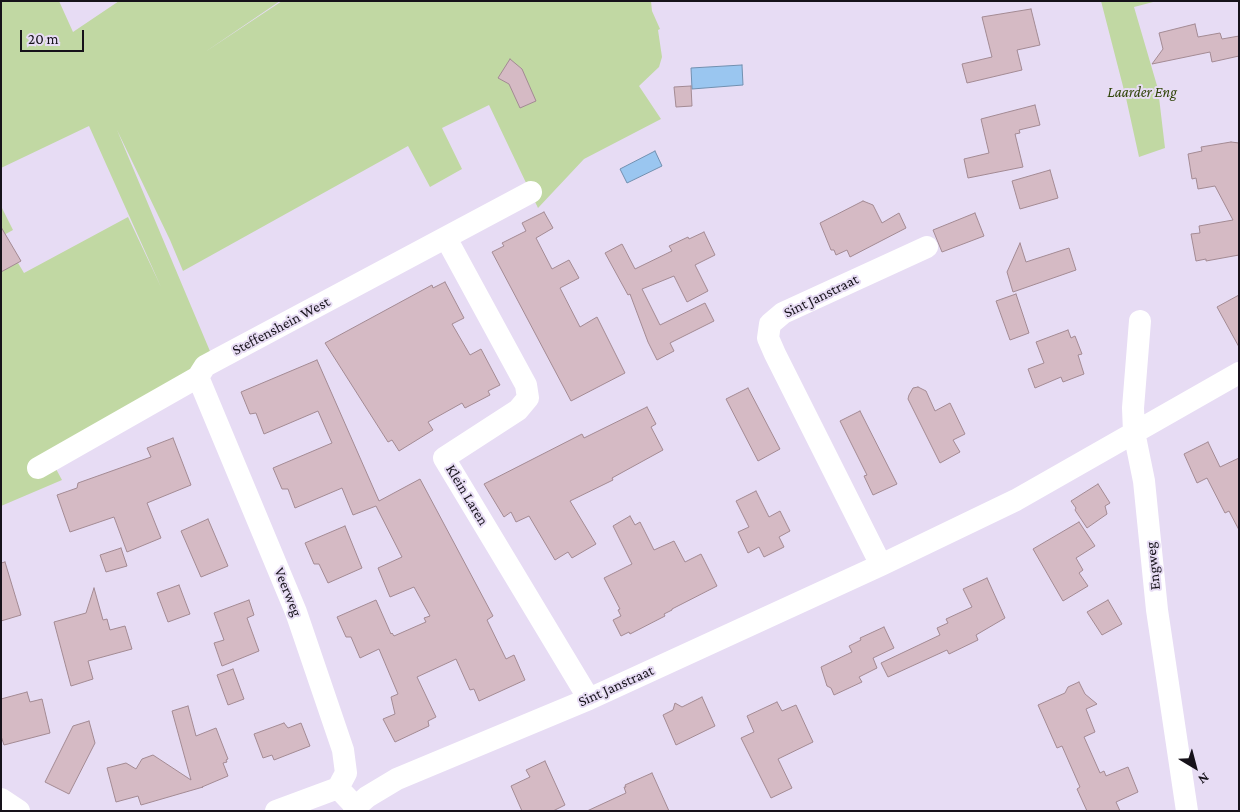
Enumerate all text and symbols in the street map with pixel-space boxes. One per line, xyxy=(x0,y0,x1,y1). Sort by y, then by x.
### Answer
scale bar xyxy=(22,20,86,52)
text: 20 m xyxy=(28,31,59,47)
park label: Laarder Eng xyxy=(1107,83,1177,101)
street label: Sint Janstraat xyxy=(781,270,861,322)
street label: Steffenshein West xyxy=(229,293,333,359)
street label: Klein Laren xyxy=(442,461,492,529)
street label: Engweg xyxy=(1142,541,1164,591)
street label: Veerweg xyxy=(270,565,306,619)
street label: Sint Janstraat xyxy=(575,661,657,711)
north arrow xyxy=(1170,742,1220,792)
text: N xyxy=(1195,770,1213,788)

